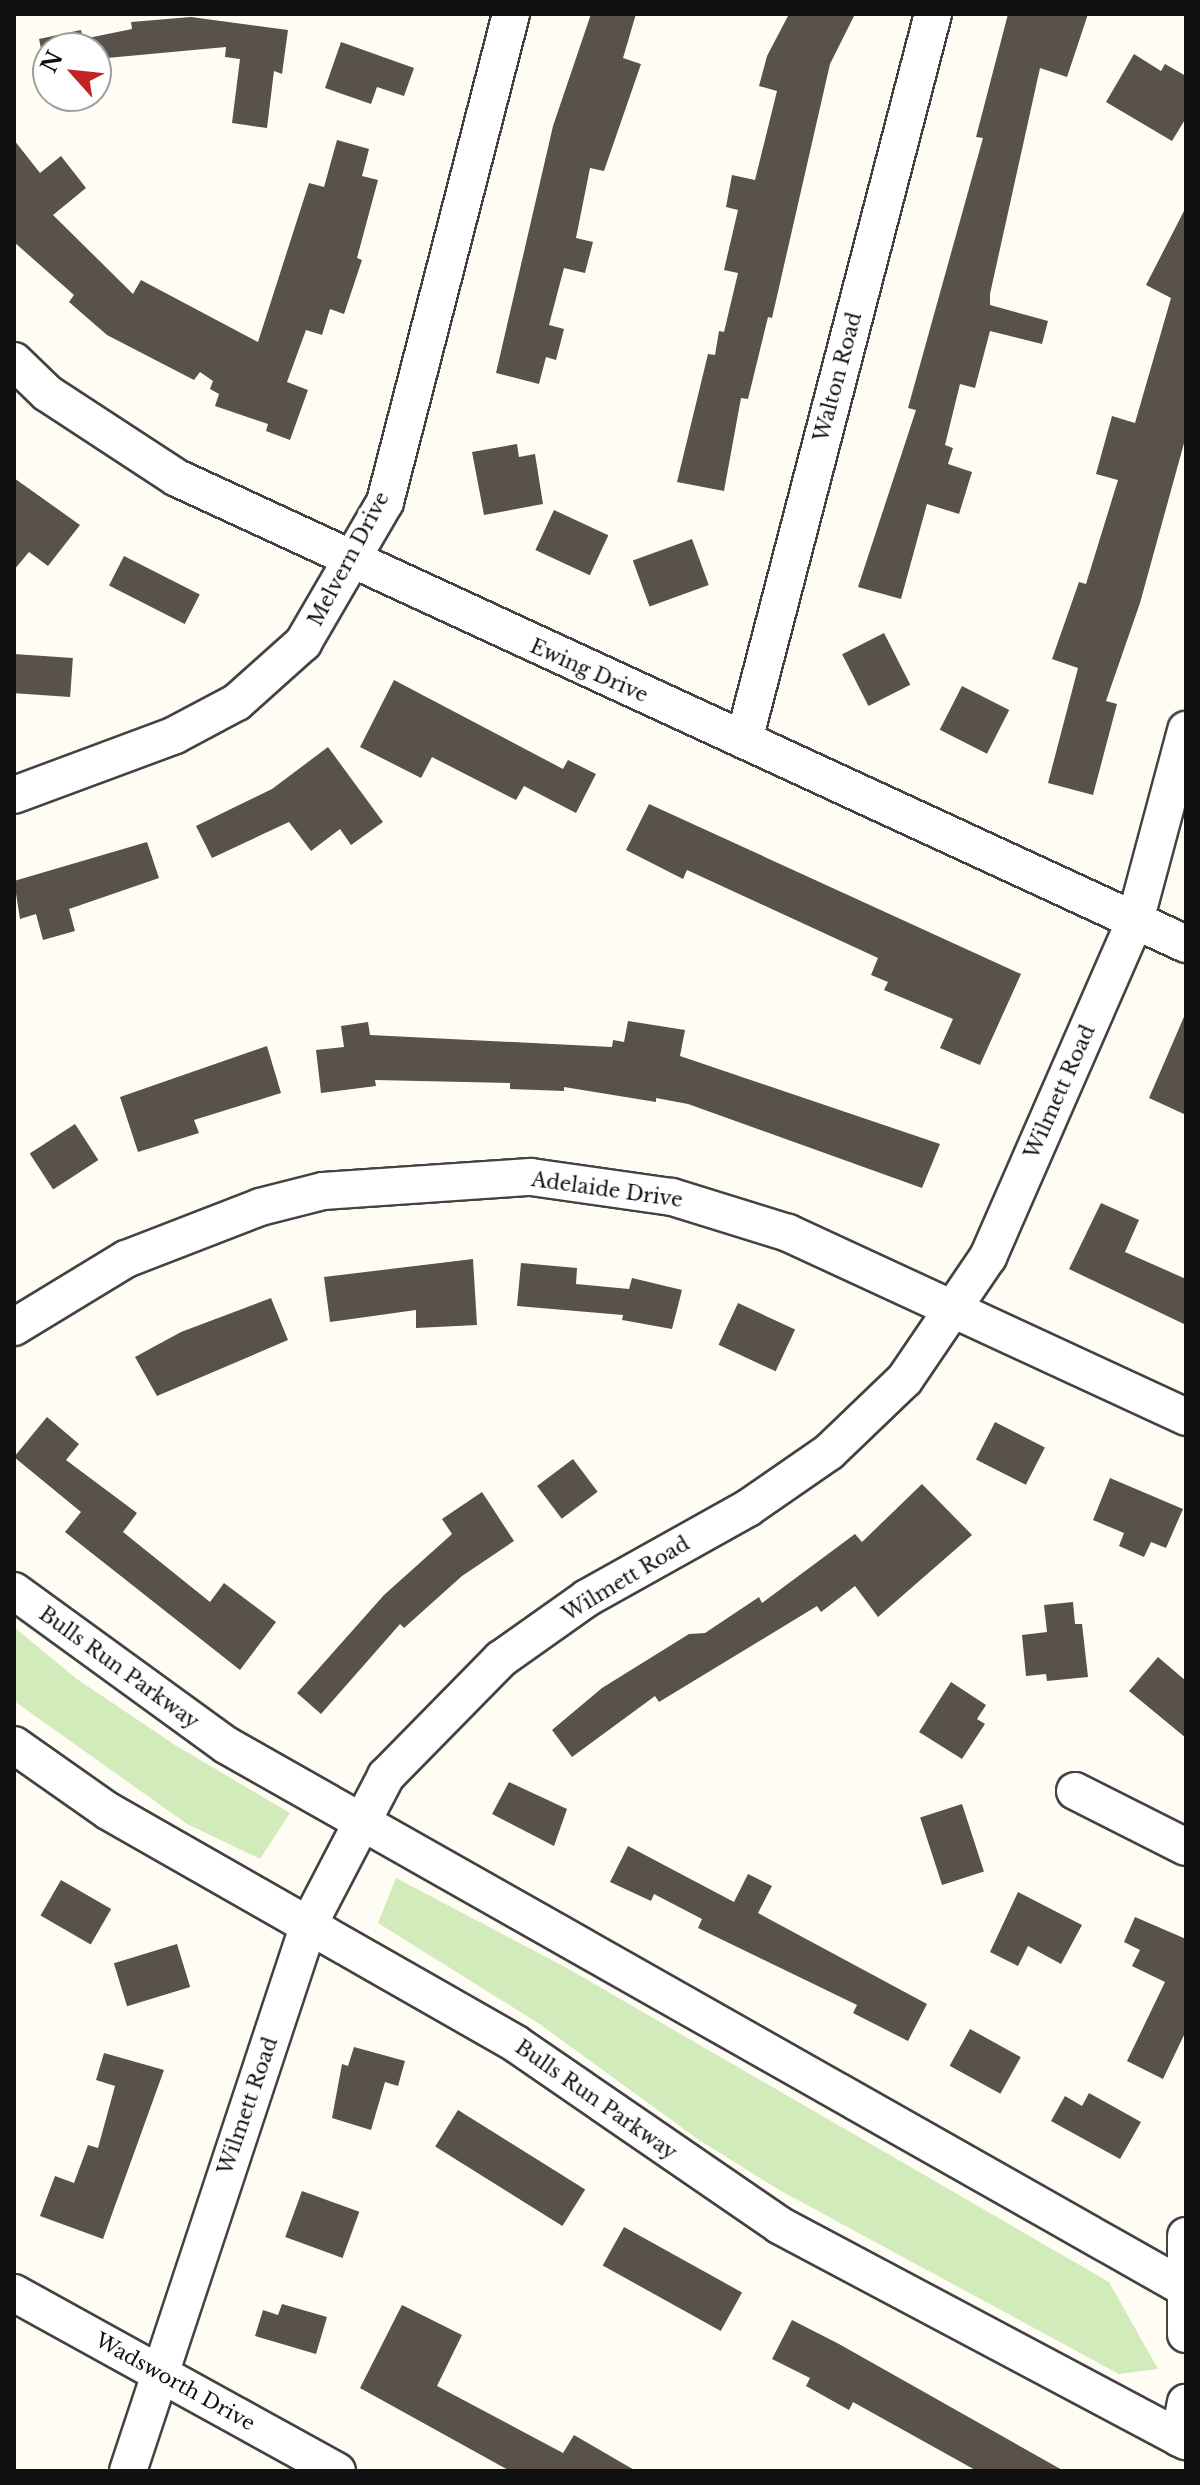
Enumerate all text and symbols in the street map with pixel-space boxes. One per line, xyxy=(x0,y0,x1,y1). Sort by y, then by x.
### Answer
north arrow xyxy=(32,32,112,112)
text: N xyxy=(35,46,69,77)
street label: Walton Road xyxy=(809,310,867,444)
street label: Melvern Drive xyxy=(304,488,394,630)
street label: Ewing Drive xyxy=(526,634,652,708)
street label: Wilmett Road xyxy=(1020,1021,1100,1163)
street label: Adelaide Drive xyxy=(530,1168,684,1212)
street label: Wilmett Road xyxy=(558,1532,694,1626)
street label: Bulls Run Parkway xyxy=(34,1602,204,1734)
street label: Wilmett Road xyxy=(213,2034,283,2178)
street label: Bulls Run Parkway xyxy=(511,2035,681,2165)
street label: Wadsworth Drive xyxy=(91,2328,259,2436)

